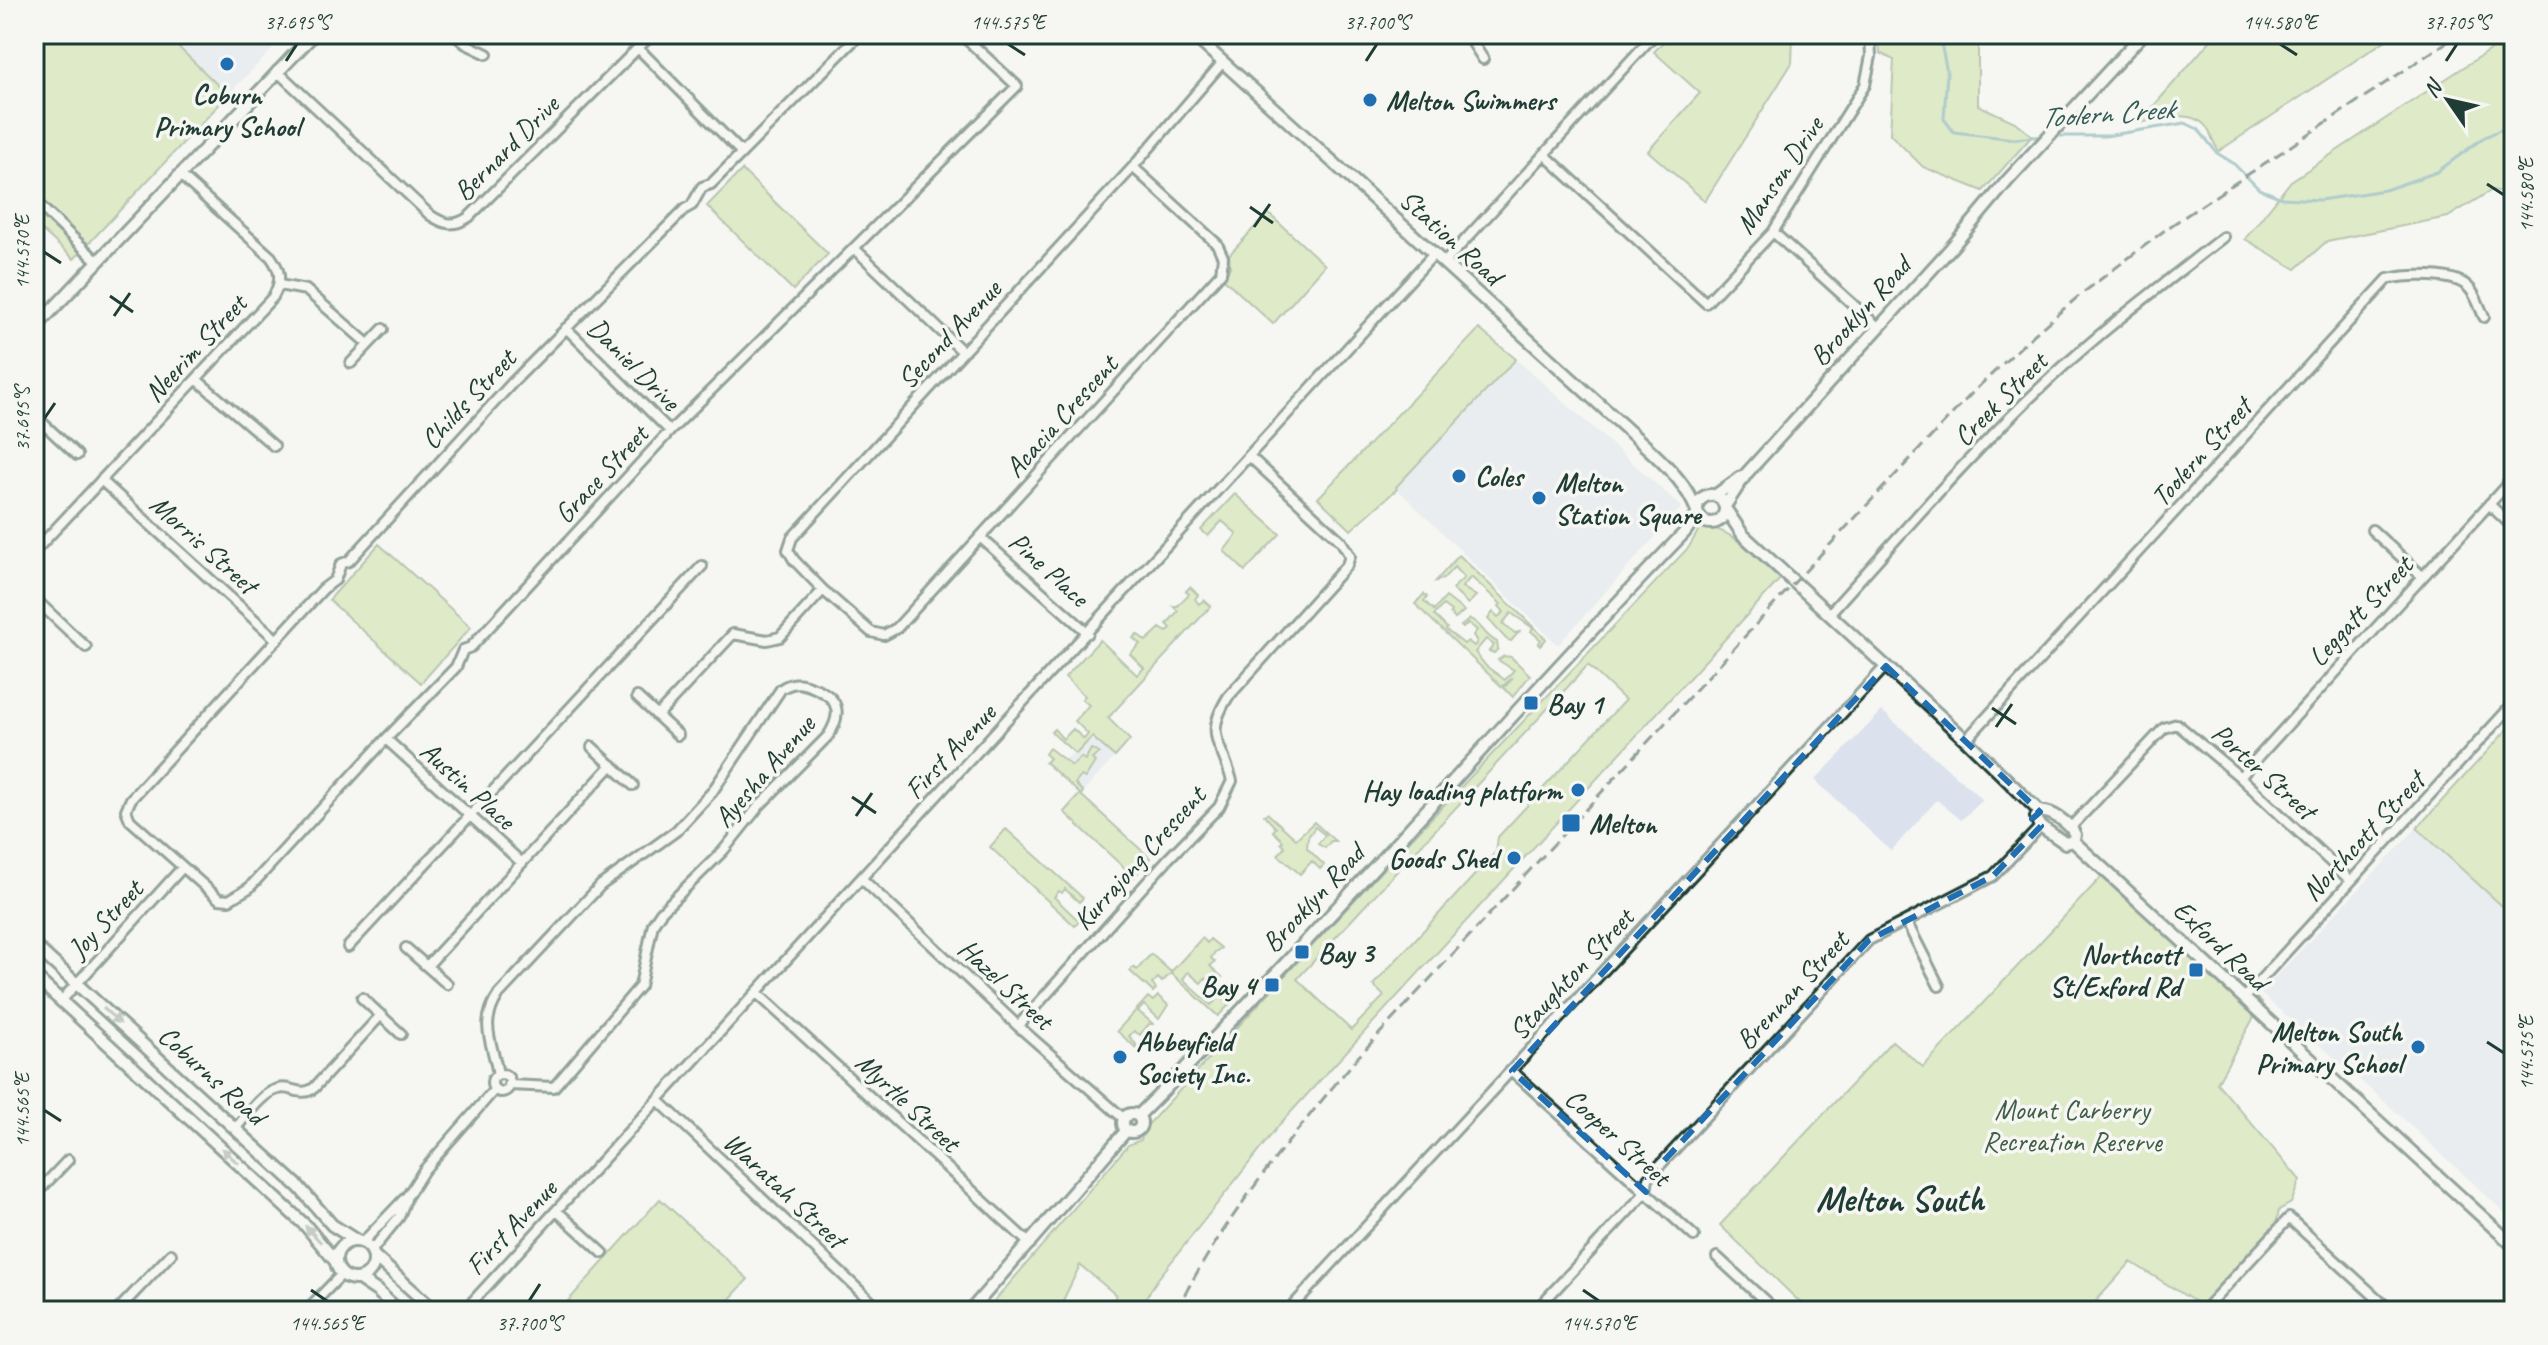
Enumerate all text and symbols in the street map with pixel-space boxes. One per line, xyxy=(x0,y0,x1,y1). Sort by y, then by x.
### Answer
text: 37.695°S xyxy=(265,10,333,35)
text: 144.575°E xyxy=(971,10,1048,35)
text: 37.700°S xyxy=(1345,10,1413,35)
text: 144.580°E xyxy=(2243,10,2320,35)
text: 37.705°S xyxy=(2425,10,2493,35)
marker: Coburn Primary School xyxy=(218,55,236,73)
north arrow xyxy=(2408,60,2488,140)
text: N xyxy=(2417,73,2450,103)
place label: Coburn Primary School xyxy=(154,77,306,144)
place label: Melton Swimmers xyxy=(1386,83,1559,118)
street label: Bernard Drive xyxy=(446,86,568,208)
water label: Toolern Creek xyxy=(2039,89,2180,137)
marker: Melton Swimmers xyxy=(1361,91,1379,109)
street label: Manson Drive xyxy=(1727,108,1832,240)
text: 144.580°E xyxy=(2514,155,2539,232)
street label: Station Road xyxy=(1392,182,1513,295)
text: 144.570°E xyxy=(10,212,35,289)
street label: Brooklyn Road xyxy=(1802,246,1921,373)
street label: Second Avenue xyxy=(890,271,1010,396)
street label: Neerim Street xyxy=(136,285,256,409)
street label: Daniel Drive xyxy=(580,310,689,419)
street label: Childs Street xyxy=(413,340,525,456)
street label: Creek Street xyxy=(1946,343,2056,453)
street label: Acacia Crescent xyxy=(997,346,1127,484)
text: 37.695°S xyxy=(10,383,35,451)
street label: Toolern Street xyxy=(2143,388,2261,514)
street label: Grace Street xyxy=(547,415,657,531)
place label: Coles xyxy=(1475,459,1526,494)
place label: Melton Station Square xyxy=(1555,465,1703,532)
marker: Coles xyxy=(1450,467,1468,485)
street label: Morris Street xyxy=(143,487,268,604)
marker: Melton Station Square xyxy=(1530,489,1548,507)
street label: Pine Place xyxy=(1002,524,1098,615)
street label: Leggatt Street xyxy=(2300,547,2422,673)
place label: Bay 1 xyxy=(1547,686,1606,721)
street label: First Avenue xyxy=(897,694,1004,806)
marker: Bay 1 xyxy=(1522,694,1540,712)
street label: Ayesha Avenue xyxy=(706,706,823,834)
street label: Porter Street xyxy=(2205,715,2326,829)
street label: Austin Place xyxy=(413,733,524,838)
street label: Northcott Street xyxy=(2294,761,2435,908)
place label: Hay loading platform xyxy=(1362,773,1564,808)
street label: Kurrajong Crescent xyxy=(1065,777,1215,937)
marker: Hay loading platform xyxy=(1569,781,1587,799)
place label: Melton xyxy=(1589,806,1658,841)
marker: Melton xyxy=(1560,812,1582,834)
street label: Brooklyn Road xyxy=(1254,834,1375,959)
place label: Goods Shed xyxy=(1389,841,1503,876)
marker: Goods Shed xyxy=(1505,849,1523,867)
street label: Joy Street xyxy=(59,870,152,967)
street label: Exford Road xyxy=(2166,892,2279,1001)
street label: Staughton Street xyxy=(1501,899,1643,1047)
street label: Brennan Street xyxy=(1728,921,1858,1057)
street label: Hazel Street xyxy=(951,931,1063,1039)
place label: Bay 3 xyxy=(1318,935,1376,970)
place label: Northcott St/Exford Rd xyxy=(2049,937,2185,1004)
marker: Bay 3 xyxy=(1293,943,1311,961)
marker: Northcott St/Exford Rd xyxy=(2187,961,2205,979)
place label: Bay 4 xyxy=(1201,968,1259,1003)
marker: Bay 4 xyxy=(1263,976,1281,994)
one-way arrow xyxy=(103,1007,122,1025)
text: 144.575°E xyxy=(2514,1013,2539,1090)
place label: Melton South Primary School xyxy=(2256,1014,2408,1081)
street label: Coburns Road xyxy=(151,1018,276,1135)
place label: Abbeyfield Society Inc. xyxy=(1136,1024,1250,1091)
marker: Melton South Primary School xyxy=(2409,1038,2427,1056)
street label: Myrtle Street xyxy=(849,1045,969,1161)
marker: Abbeyfield Society Inc. xyxy=(1111,1048,1129,1066)
text: 144.565°E xyxy=(10,1070,35,1147)
street label: Cooper Street xyxy=(1558,1081,1680,1195)
park label: Mount Carberry Recreation Reserve xyxy=(1982,1092,2163,1159)
street label: Waratah Street xyxy=(716,1124,856,1258)
one-way arrow xyxy=(221,1148,240,1166)
street label: First Avenue xyxy=(458,1170,565,1282)
district label: Melton South xyxy=(1816,1176,1985,1222)
one-way arrow xyxy=(305,1225,323,1244)
text: 144.565°E xyxy=(290,1311,367,1336)
text: 37.700°S xyxy=(497,1311,565,1336)
text: 144.570°E xyxy=(1562,1311,1639,1336)

